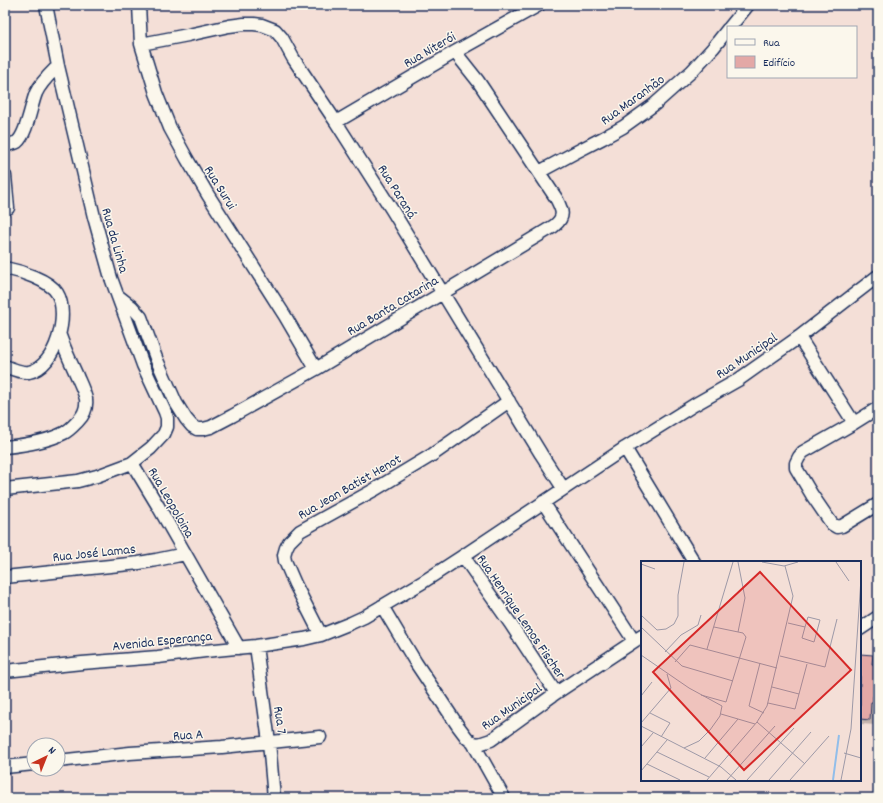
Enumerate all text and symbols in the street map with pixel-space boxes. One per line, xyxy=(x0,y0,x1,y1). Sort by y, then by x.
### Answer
legend xyxy=(727,26,857,78)
street label: Rua Niterói xyxy=(400,28,460,74)
text: Rua xyxy=(763,35,780,52)
text: Edifício xyxy=(763,55,795,72)
street label: Rua Maranhão xyxy=(597,70,669,131)
street label: Rua Paraná xyxy=(372,161,421,223)
street label: Rua Surui xyxy=(198,162,241,214)
street label: Rua da Linha xyxy=(95,206,133,276)
street label: Rua Banta Catarina xyxy=(344,271,443,342)
street label: Rua Municipal xyxy=(712,328,782,385)
street label: Rua Jean Batist Henot xyxy=(295,450,405,526)
street label: Rua Leopoloina xyxy=(142,464,199,542)
street label: Rua José Lamas xyxy=(52,540,137,568)
street label: Rua Henrique Lemos Fischer xyxy=(471,551,570,684)
inset map xyxy=(641,561,861,781)
street label: Avenida Esperança xyxy=(111,627,214,657)
street label: Rua Municipal xyxy=(478,679,547,736)
street label: Rua 7 xyxy=(267,705,291,736)
street label: Rua A xyxy=(172,725,204,747)
north arrow xyxy=(26,737,66,777)
text: N xyxy=(44,743,59,759)

